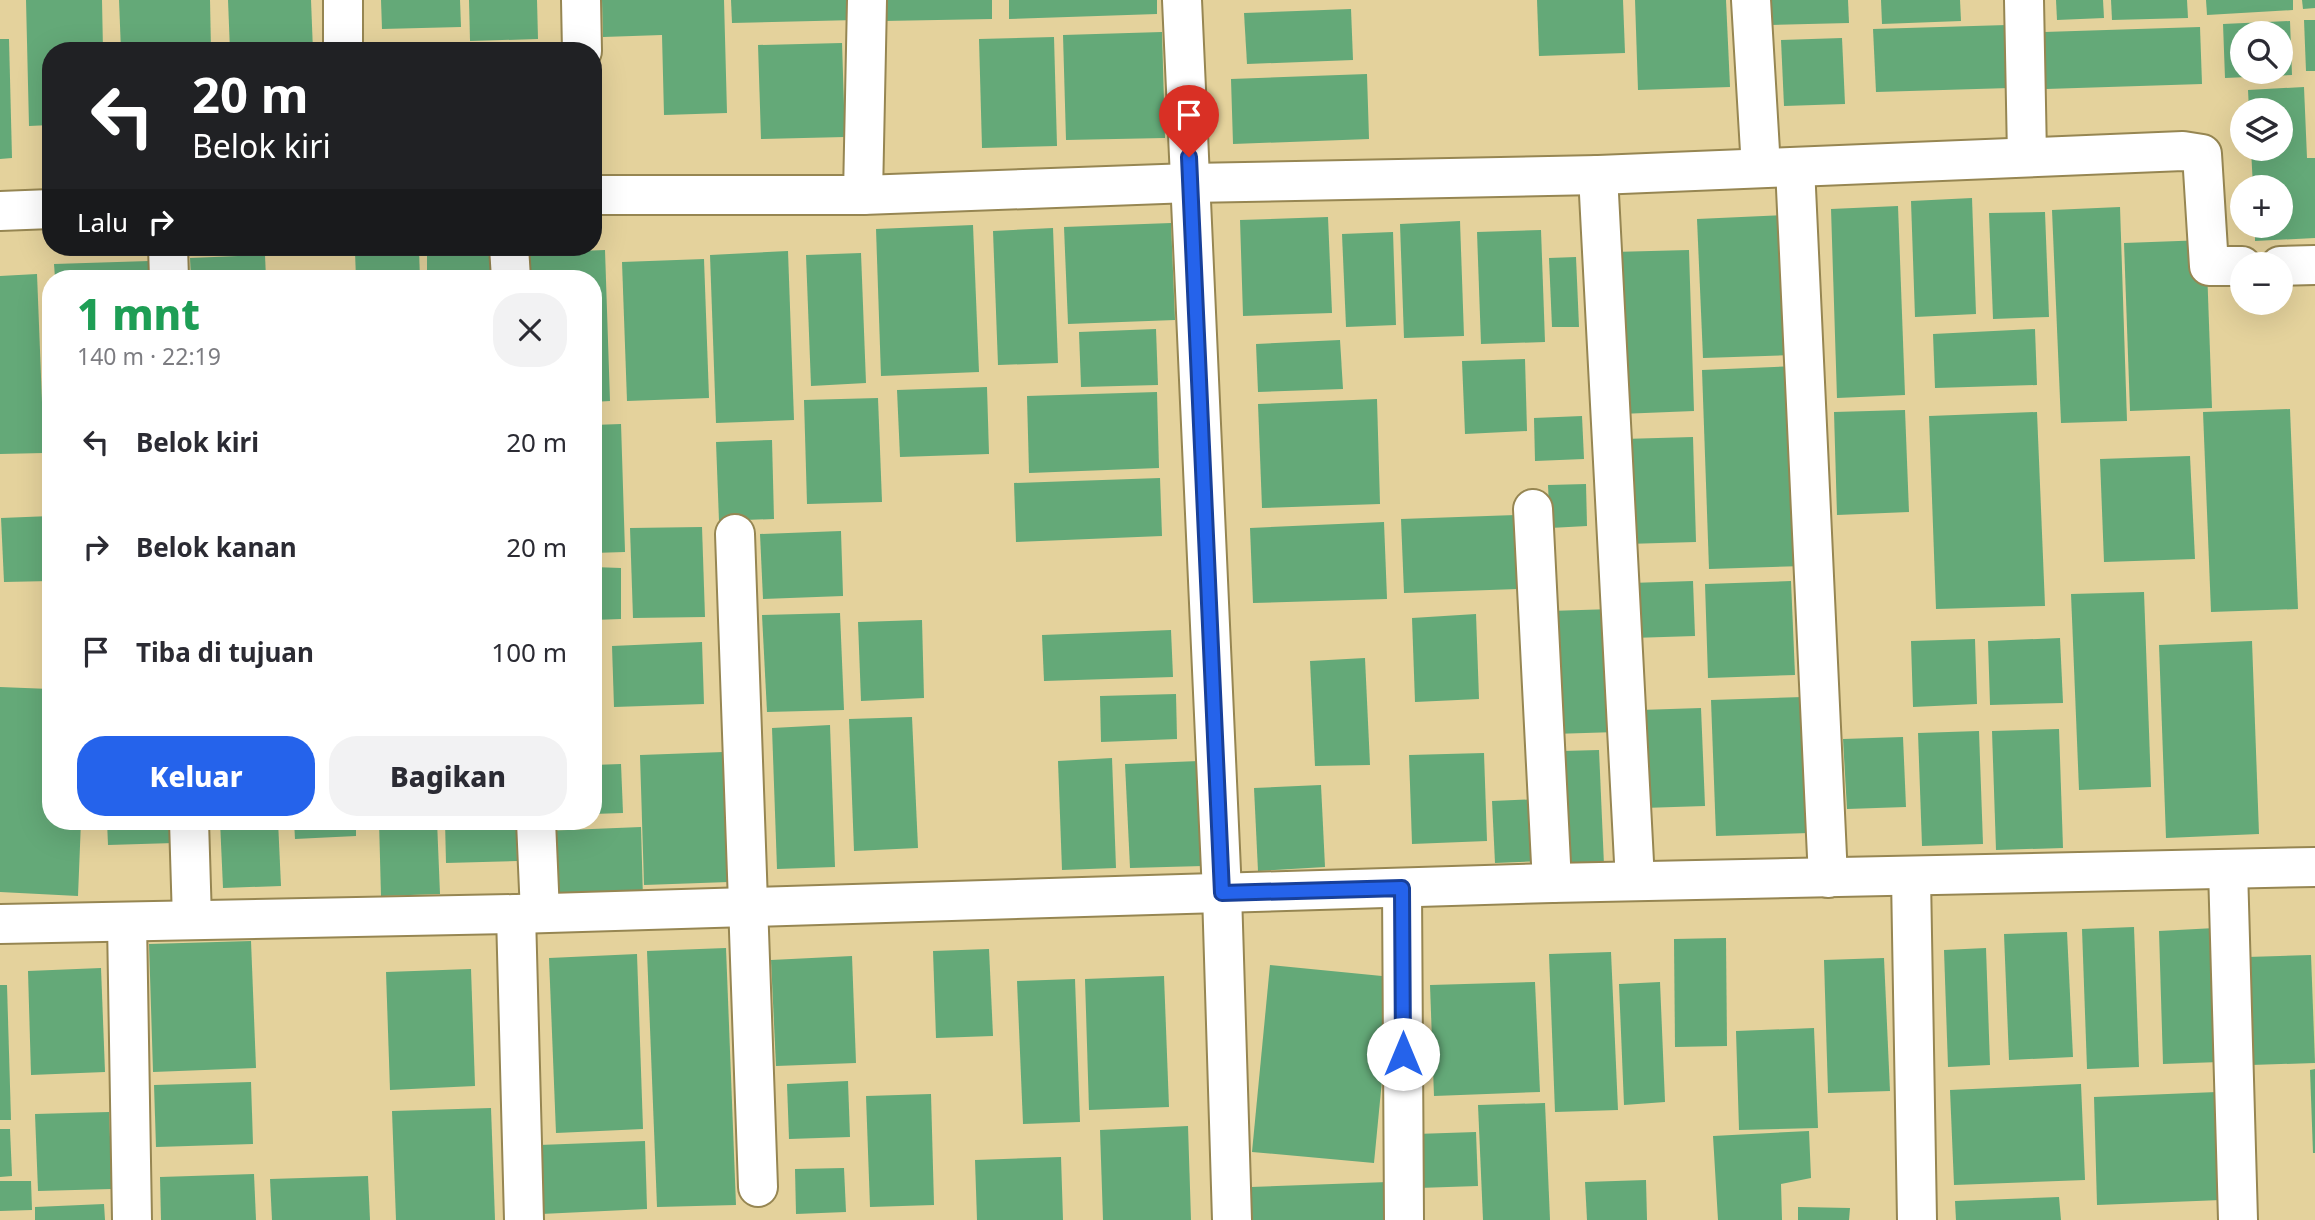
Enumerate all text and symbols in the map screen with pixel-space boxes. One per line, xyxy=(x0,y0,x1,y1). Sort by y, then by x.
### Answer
map controls xyxy=(2230,21,2293,315)
button: search xyxy=(2230,21,2293,84)
text: 20 m xyxy=(192,61,309,127)
icon: left xyxy=(77,70,168,161)
pin xyxy=(1159,85,1219,157)
icon: arrive xyxy=(1170,96,1208,134)
button: layers xyxy=(2230,98,2293,161)
text: Belok kiri xyxy=(192,124,331,167)
button: + xyxy=(2230,175,2293,238)
icon: right xyxy=(142,203,180,241)
text: Lalu xyxy=(77,204,128,240)
button: − xyxy=(2230,252,2293,315)
text: 1 mnt xyxy=(77,285,200,342)
button: close xyxy=(493,293,567,367)
text: 140 m · 22:19 xyxy=(77,340,221,372)
icon: left xyxy=(77,423,115,461)
text: Belok kiri xyxy=(136,424,259,460)
text: 20 m xyxy=(506,424,567,460)
icon: right xyxy=(77,528,115,566)
text: Belok kanan xyxy=(136,529,297,565)
text: 20 m xyxy=(506,529,567,565)
icon: arrive xyxy=(77,633,115,671)
text: Tiba di tujuan xyxy=(136,634,314,670)
text: 100 m xyxy=(491,634,567,670)
button: Keluar xyxy=(77,736,315,816)
button: Bagikan xyxy=(329,736,567,816)
position arrow xyxy=(1366,1017,1440,1091)

